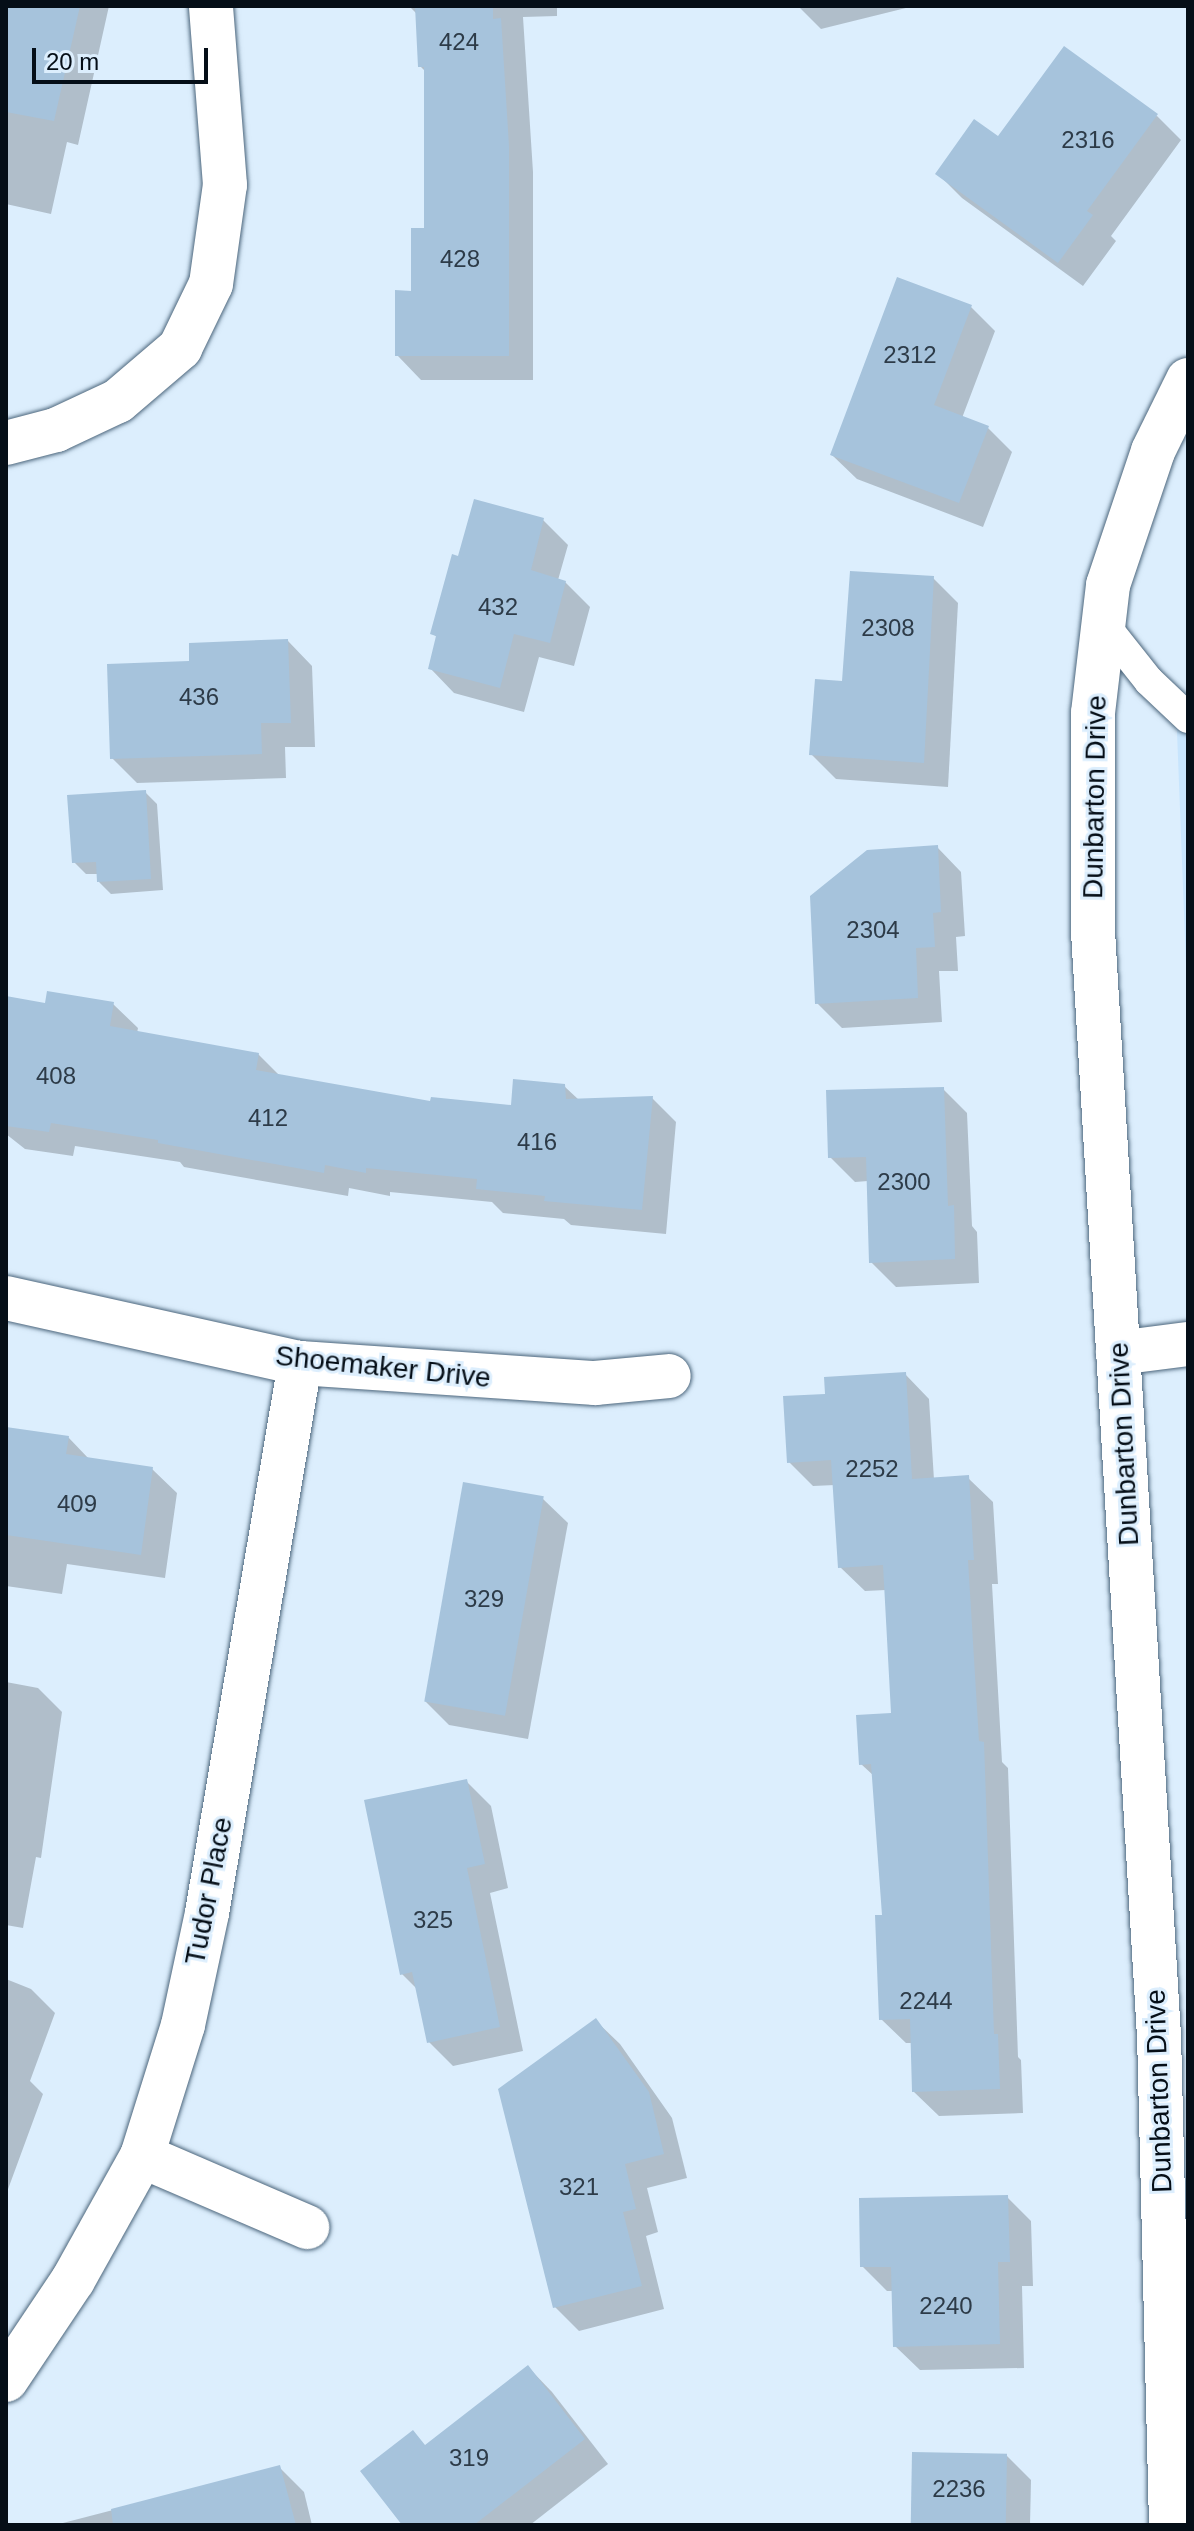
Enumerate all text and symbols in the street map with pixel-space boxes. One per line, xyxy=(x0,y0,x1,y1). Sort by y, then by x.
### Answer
house number: 424 xyxy=(439,28,479,56)
scale bar xyxy=(36,32,212,82)
text: 20 m xyxy=(46,48,99,75)
house number: 2316 xyxy=(1061,126,1115,154)
house number: 428 xyxy=(440,245,480,273)
house number: 2312 xyxy=(883,341,937,369)
house number: 432 xyxy=(478,593,518,621)
house number: 2308 xyxy=(861,614,915,642)
house number: 436 xyxy=(179,683,219,711)
street label: Dunbarton Drive xyxy=(1076,695,1114,899)
house number: 2304 xyxy=(846,916,900,944)
house number: 408 xyxy=(36,1062,76,1090)
house number: 412 xyxy=(248,1104,288,1132)
house number: 416 xyxy=(517,1128,557,1156)
house number: 2300 xyxy=(877,1168,931,1196)
street label: Shoemaker Drive xyxy=(274,1339,492,1395)
street label: Dunbarton Drive xyxy=(1102,1341,1146,1547)
house number: 2252 xyxy=(845,1455,899,1483)
house number: 409 xyxy=(57,1490,97,1518)
house number: 329 xyxy=(464,1585,504,1613)
street label: Tudor Place xyxy=(178,1814,240,1968)
house number: 325 xyxy=(413,1906,453,1934)
house number: 2244 xyxy=(899,1987,953,2015)
street label: Dunbarton Drive xyxy=(1139,1989,1179,2193)
house number: 321 xyxy=(559,2173,599,2201)
house number: 2240 xyxy=(919,2292,973,2320)
house number: 319 xyxy=(449,2444,489,2472)
house number: 2236 xyxy=(932,2475,986,2503)

